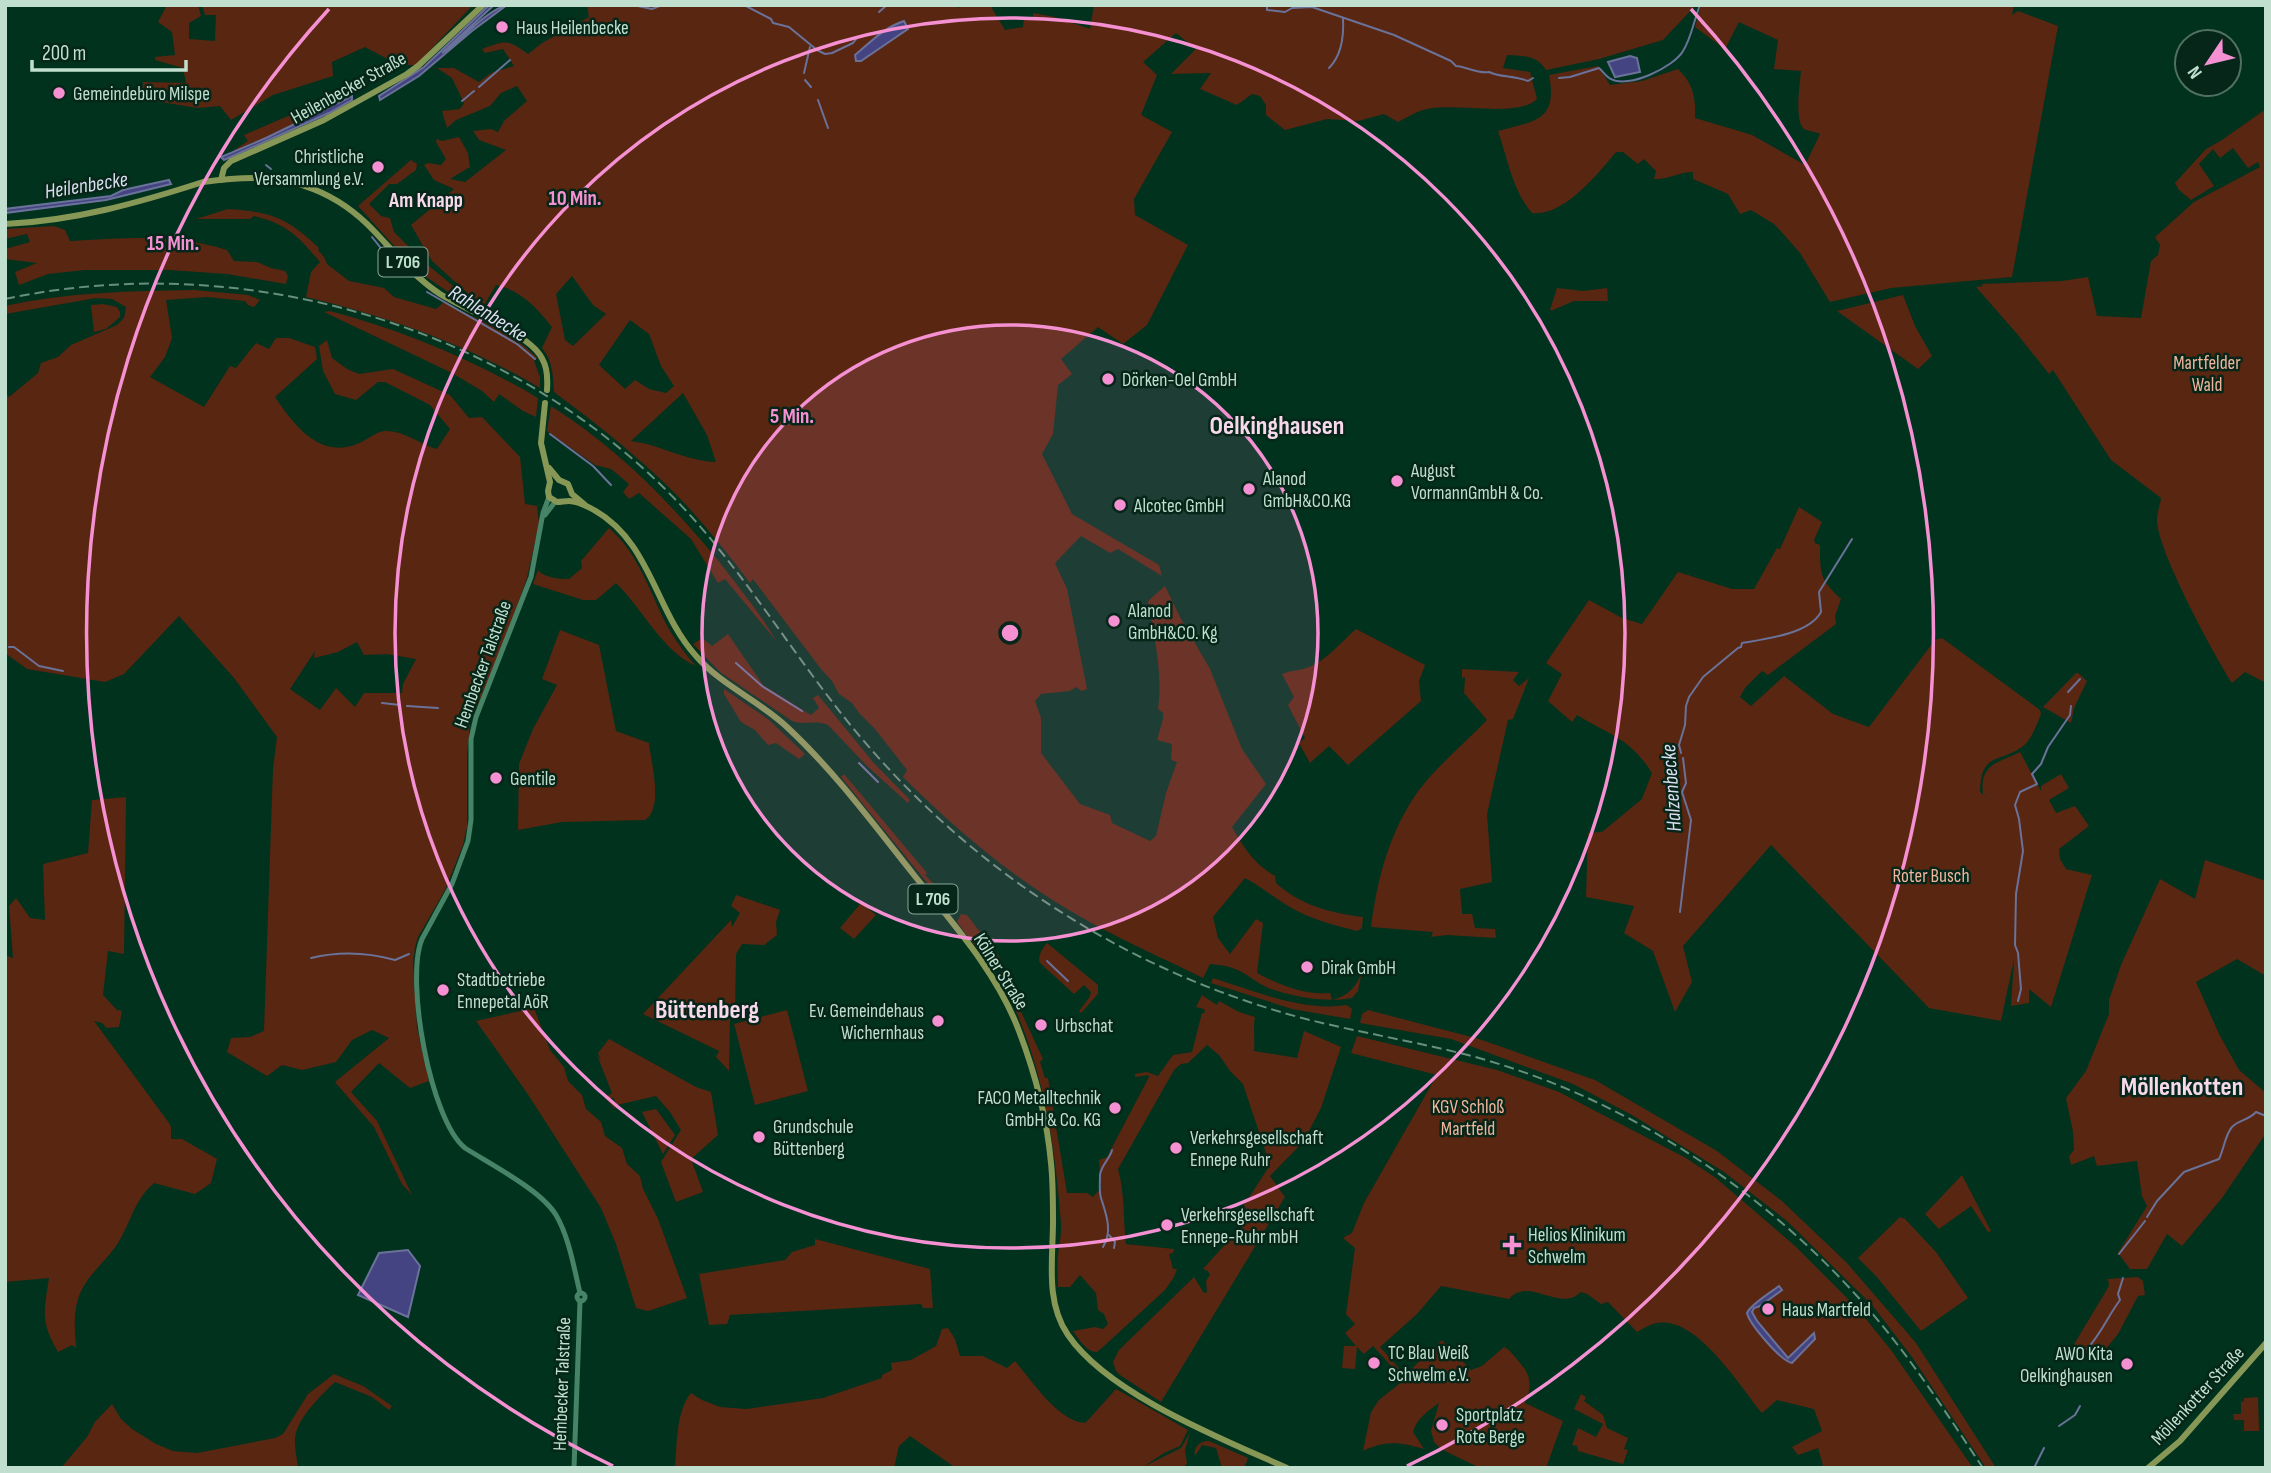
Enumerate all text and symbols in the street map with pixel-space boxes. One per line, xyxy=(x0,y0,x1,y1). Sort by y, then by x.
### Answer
place label: Haus Heilenbecke xyxy=(516,17,629,40)
marker: Haus Heilenbecke xyxy=(494,19,510,35)
scale bar xyxy=(32,28,186,72)
north arrow xyxy=(2173,28,2243,98)
text: 200 m xyxy=(42,41,86,66)
street label: Heilenbecker Straße xyxy=(287,47,410,129)
text: N xyxy=(2183,61,2208,83)
place label: Gemeindebüro Milspe xyxy=(73,83,210,106)
marker: Gemeindebüro Milspe xyxy=(51,85,67,101)
place label: Christliche Versammlung e.V. xyxy=(254,146,364,191)
marker: Christliche Versammlung e.V. xyxy=(370,159,386,175)
water label: Heilenbecke xyxy=(43,167,129,204)
text: 10 Min. xyxy=(548,186,602,211)
district label: Am Knapp xyxy=(388,188,463,213)
text: 15 Min. xyxy=(147,231,199,256)
road number: L 706 xyxy=(378,248,428,276)
water label: Rahlenbecke xyxy=(444,280,532,347)
park label: Martfelder Wald xyxy=(2173,352,2241,397)
place label: Dörken-Oel GmbH xyxy=(1122,369,1237,392)
marker: Dörken-Oel GmbH xyxy=(1100,371,1116,387)
text: 5 Min. xyxy=(770,404,814,429)
district label: Oelkinghausen xyxy=(1210,411,1344,442)
place label: August VormannGmbH & Co. xyxy=(1410,460,1543,505)
place label: Alanod GmbH&CO.KG xyxy=(1262,468,1351,513)
marker: August VormannGmbH & Co. xyxy=(1389,473,1405,489)
marker: Alanod GmbH&CO.KG xyxy=(1241,481,1257,497)
place label: Alcotec GmbH xyxy=(1133,495,1224,518)
marker: Alcotec GmbH xyxy=(1112,497,1128,513)
street label: Hembecker Talstraße xyxy=(450,598,517,731)
place label: Alanod GmbH&CO. Kg xyxy=(1127,600,1218,645)
marker: Alanod GmbH&CO. Kg xyxy=(1106,613,1122,629)
centre of rings xyxy=(998,621,1022,645)
water label: Halzenbecke xyxy=(1656,743,1687,832)
place label: Gentile xyxy=(510,768,556,791)
marker: Gentile xyxy=(488,770,504,786)
park label: Roter Busch xyxy=(1892,865,1970,888)
road number: L 706 xyxy=(908,884,958,914)
street label: Kölner Straße xyxy=(968,929,1033,1014)
place label: Dirak GmbH xyxy=(1321,957,1396,980)
marker: Dirak GmbH xyxy=(1299,959,1315,975)
place label: Stadtbetriebe Ennepetal AöR xyxy=(457,969,549,1014)
marker: Stadtbetriebe Ennepetal AöR xyxy=(435,982,451,998)
district label: Büttenberg xyxy=(655,995,759,1026)
place label: Ev. Gemeindehaus Wichernhaus xyxy=(809,1000,924,1045)
marker: Ev. Gemeindehaus Wichernhaus xyxy=(930,1013,946,1029)
place label: Urbschat xyxy=(1055,1015,1114,1038)
marker: Urbschat xyxy=(1033,1017,1049,1033)
district label: Möllenkotten xyxy=(2121,1072,2243,1103)
place label: FACO Metalltechnik GmbH & Co. KG xyxy=(978,1087,1102,1132)
park label: KGV Schloß Martfeld xyxy=(1432,1096,1504,1141)
marker: FACO Metalltechnik GmbH & Co. KG xyxy=(1107,1100,1123,1116)
place label: Grundschule Büttenberg xyxy=(773,1116,854,1161)
place label: Verkehrsgesellschaft Ennepe Ruhr xyxy=(1190,1127,1324,1172)
marker: Grundschule Büttenberg xyxy=(751,1129,767,1145)
marker: Verkehrsgesellschaft Ennepe Ruhr xyxy=(1168,1140,1184,1156)
place label: Verkehrsgesellschaft Ennepe-Ruhr mbH xyxy=(1181,1204,1315,1249)
marker: Verkehrsgesellschaft Ennepe-Ruhr mbH xyxy=(1159,1217,1175,1233)
place label: Helios Klinikum Schwelm xyxy=(1528,1224,1626,1269)
marker: Helios Klinikum Schwelm xyxy=(1502,1235,1522,1255)
place label: Haus Martfeld xyxy=(1782,1299,1871,1322)
marker: Haus Martfeld xyxy=(1760,1301,1776,1317)
street label: Hembecker Talstraße xyxy=(549,1317,576,1451)
place label: TC Blau Weiß Schwelm e.V. xyxy=(1388,1342,1469,1387)
street label: Möllenkotter Straße xyxy=(2147,1342,2250,1450)
place label: AWO Kita Oelkinghausen xyxy=(2020,1343,2113,1388)
marker: TC Blau Weiß Schwelm e.V. xyxy=(1366,1355,1382,1371)
marker: AWO Kita Oelkinghausen xyxy=(2119,1356,2135,1372)
place label: Sportplatz Rote Berge xyxy=(1456,1404,1525,1449)
marker: Sportplatz Rote Berge xyxy=(1434,1417,1450,1433)

